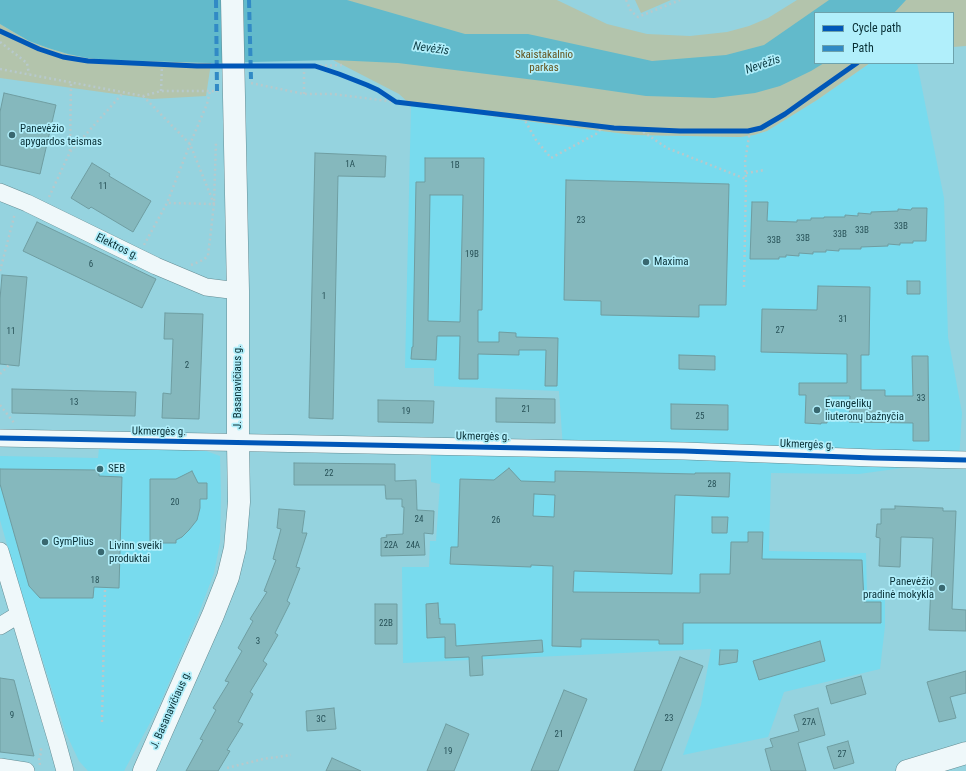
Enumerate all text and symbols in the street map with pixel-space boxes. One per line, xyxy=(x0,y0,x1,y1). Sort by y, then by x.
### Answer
legend xyxy=(814,12,954,64)
text: Cycle path xyxy=(852,21,901,35)
water label: Nevėžis xyxy=(412,39,450,59)
text: Path xyxy=(852,41,874,55)
park label: Skaistakalnio parkas xyxy=(515,48,573,74)
water label: Nevėžis xyxy=(744,52,782,78)
place label: Panevėžio apygardos teismas xyxy=(20,122,102,148)
marker: Panevėžio apygardos teismas xyxy=(7,130,17,140)
house number: 1A xyxy=(345,160,355,170)
house number: 1B xyxy=(450,161,460,171)
house number: 11 xyxy=(99,182,107,192)
house number: 23 xyxy=(577,216,585,226)
house number: 33B xyxy=(894,222,908,232)
house number: 33B xyxy=(855,226,869,236)
house number: 33B xyxy=(833,230,847,240)
street label: Elektros g. xyxy=(93,231,141,263)
house number: 33B xyxy=(796,234,810,244)
house number: 33B xyxy=(767,236,781,246)
house number: 19B xyxy=(465,250,479,260)
place label: Maxima xyxy=(654,255,688,269)
marker: Maxima xyxy=(641,257,651,267)
house number: 6 xyxy=(89,260,93,270)
house number: 1 xyxy=(322,292,326,302)
house number: 31 xyxy=(839,315,847,325)
house number: 27 xyxy=(776,326,784,336)
house number: 11 xyxy=(7,327,15,337)
street label: J. Basanavičiaus g. xyxy=(231,345,245,429)
house number: 2 xyxy=(185,361,189,371)
house number: 33 xyxy=(917,394,925,404)
place label: Evangelikų liuteronų bažnyčia xyxy=(825,397,904,423)
house number: 13 xyxy=(70,398,78,408)
house number: 21 xyxy=(522,405,530,415)
marker: Evangelikų liuteronų bažnyčia xyxy=(812,405,822,415)
house number: 19 xyxy=(402,407,410,417)
house number: 25 xyxy=(696,412,704,422)
street label: Ukmergės g. xyxy=(132,425,186,439)
street label: Ukmergės g. xyxy=(456,430,510,444)
street label: Ukmergės g. xyxy=(780,437,834,453)
place label: SEB xyxy=(108,462,125,476)
marker: SEB xyxy=(95,464,105,474)
house number: 22 xyxy=(325,469,333,479)
house number: 28 xyxy=(708,480,716,490)
house number: 20 xyxy=(171,498,179,508)
house number: 24 xyxy=(415,515,423,525)
house number: 26 xyxy=(492,516,500,526)
place label: GymPlius xyxy=(53,535,94,549)
marker: GymPlius xyxy=(40,537,50,547)
place label: Livinn sveiki produktai xyxy=(109,539,162,565)
house number: 22A xyxy=(384,541,398,551)
house number: 24A xyxy=(406,541,420,551)
marker: Livinn sveiki produktai xyxy=(96,547,106,557)
place label: Panevėžio pradinė mokykla xyxy=(863,575,934,601)
house number: 18 xyxy=(91,576,99,586)
marker: Panevėžio pradinė mokykla xyxy=(937,583,947,593)
house number: 22B xyxy=(379,619,393,629)
house number: 3 xyxy=(256,637,260,647)
street label: J. Basanavičiaus g. xyxy=(148,669,194,751)
house number: 9 xyxy=(10,711,14,721)
house number: 23 xyxy=(665,714,673,724)
house number: 3C xyxy=(316,715,326,725)
house number: 27A xyxy=(802,718,816,728)
house number: 21 xyxy=(555,730,563,740)
house number: 19 xyxy=(444,747,452,757)
house number: 27 xyxy=(838,750,846,760)

